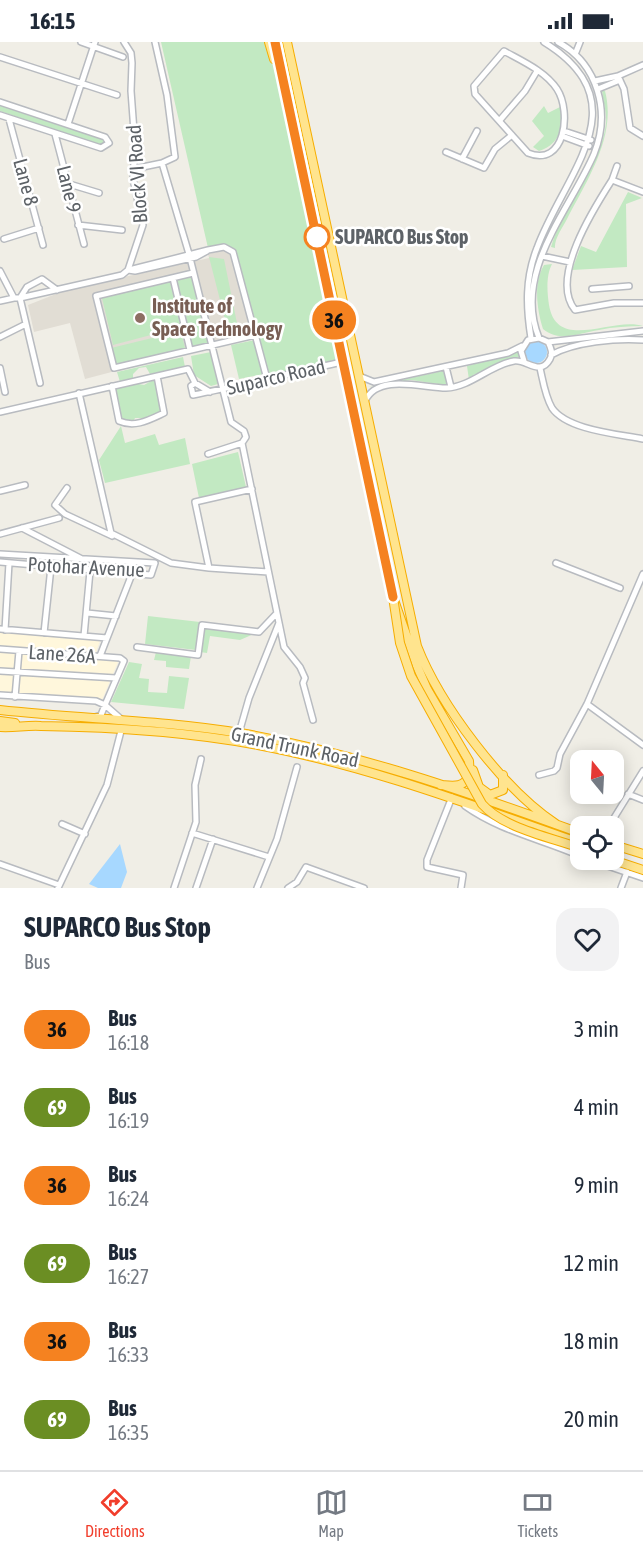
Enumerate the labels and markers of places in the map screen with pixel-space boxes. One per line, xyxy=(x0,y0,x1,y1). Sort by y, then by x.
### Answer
marker: SUPARCO Bus Stop xyxy=(304,224,330,250)
place label: SUPARCO Bus Stop xyxy=(335,225,469,248)
place label: Institute of Space Technology xyxy=(152,294,283,340)
marker: Institute of Space Technology xyxy=(133,311,147,325)

